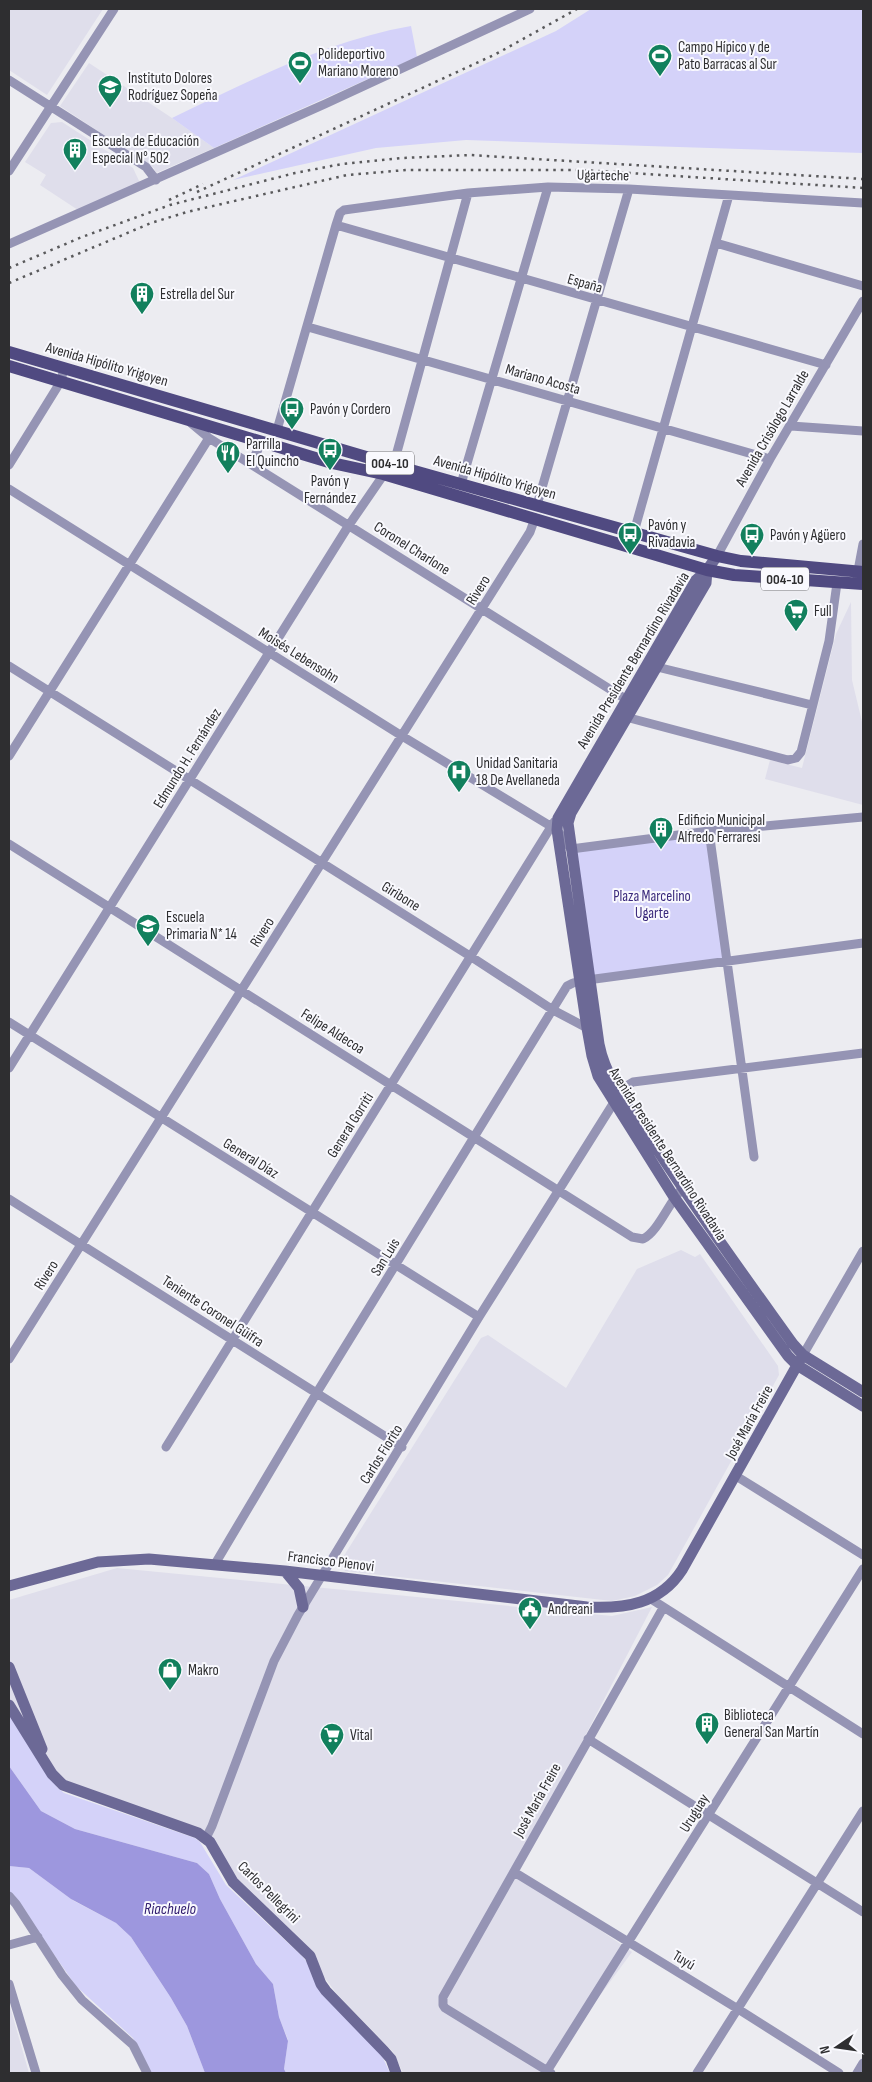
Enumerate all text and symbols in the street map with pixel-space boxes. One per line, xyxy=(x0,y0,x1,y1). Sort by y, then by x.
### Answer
place label: Campo Hípico y de Pato Barracas al Sur xyxy=(678,38,778,74)
sports icon: Campo Hípico y de Pato Barracas al Sur xyxy=(647,43,673,77)
place label: Polideportivo Mariano Moreno xyxy=(318,45,398,81)
sports icon: Polideportivo Mariano Moreno xyxy=(287,50,313,84)
place label: Instituto Dolores Rodríguez Sopeña xyxy=(128,69,218,105)
school or university icon: Instituto Dolores Rodríguez Sopeña xyxy=(97,74,123,108)
place label: Escuela de Educación Especial N° 502 xyxy=(92,132,199,168)
building icon: Escuela de Educación Especial N° 502 xyxy=(62,137,88,171)
street label: Ugarteche xyxy=(577,166,629,185)
street label: España xyxy=(565,269,605,298)
building icon: Estrella del Sur xyxy=(129,281,155,315)
place label: Estrella del Sur xyxy=(160,285,235,304)
street label: Avenida Hipólito Yrigoyen xyxy=(43,338,170,391)
street label: Mariano Acosta xyxy=(503,360,583,399)
street label: Avenida Crisólogo Larralde xyxy=(731,367,814,491)
bus stop icon: Pavón y Cordero xyxy=(279,396,305,430)
place label: Pavón y Cordero xyxy=(310,400,391,419)
place label: Parrilla El Quincho xyxy=(246,435,299,471)
bus stop icon: Pavón y Fernández xyxy=(317,437,343,471)
restaurant icon: Parrilla El Quincho xyxy=(215,440,241,474)
street label: Avenida Hipólito Yrigoyen xyxy=(431,451,558,504)
road number: 004-10 xyxy=(366,452,414,474)
place label: Pavón y Fernández xyxy=(304,472,357,508)
place label: Pavón y Rivadavia xyxy=(648,516,696,552)
street label: Coronel Charlone xyxy=(370,517,453,579)
bus stop icon: Pavón y Rivadavia xyxy=(617,521,643,555)
bus stop icon: Pavón y Agüero xyxy=(739,522,765,556)
place label: Pavón y Agüero xyxy=(770,526,846,545)
street label: Avenida Presidente Bernardino Rivadavia xyxy=(573,568,694,753)
road number: 004-10 xyxy=(761,568,809,590)
street label: Rivero xyxy=(462,572,495,609)
supermarket icon: Full xyxy=(783,598,809,632)
place label: Full xyxy=(814,602,832,621)
street label: Moisés Lebensohn xyxy=(255,623,343,688)
street label: Edmundo H. Fernández xyxy=(149,704,226,812)
place label: Unidad Sanitaria 18 De Avellaneda xyxy=(476,754,560,790)
hospital icon: Unidad Sanitaria 18 De Avellaneda xyxy=(446,759,472,793)
place label: Edificio Municipal Alfredo Ferraresi xyxy=(677,811,765,847)
building icon: Edificio Municipal Alfredo Ferraresi xyxy=(648,816,674,850)
street label: Giribone xyxy=(378,877,424,916)
park label: Plaza Marcelino Ugarte xyxy=(613,887,691,923)
place label: Escuela Primaria N* 14 xyxy=(166,908,237,944)
school or university icon: Escuela Primaria N* 14 xyxy=(135,913,161,947)
street label: Rivero xyxy=(246,914,279,951)
street label: Felipe Aldecoa xyxy=(297,1004,368,1059)
street label: Avenida Presidente Bernardino Rivadavia xyxy=(604,1063,731,1245)
street label: General Gorriti xyxy=(323,1089,378,1161)
street label: General Díaz xyxy=(219,1134,283,1183)
street label: San Luis xyxy=(367,1235,404,1280)
street label: Rivero xyxy=(30,1257,63,1294)
street label: Teniente Coronel Güifra xyxy=(158,1271,267,1352)
street label: José María Freire xyxy=(721,1382,778,1463)
street label: Carlos Fiorito xyxy=(356,1421,407,1488)
street label: Francisco Pienovi xyxy=(287,1547,375,1576)
public building icon: Andreani xyxy=(517,1596,543,1630)
place label: Andreani xyxy=(547,1600,593,1619)
shop icon: Makro xyxy=(157,1657,183,1691)
place label: Makro xyxy=(188,1661,219,1680)
place label: Biblioteca General San Martín xyxy=(724,1706,819,1742)
building icon: Biblioteca General San Martín xyxy=(694,1711,720,1745)
supermarket icon: Vital xyxy=(319,1722,345,1756)
place label: Vital xyxy=(350,1726,373,1745)
street label: José María Freire xyxy=(509,1760,566,1841)
street label: Uruguay xyxy=(675,1790,714,1836)
street label: Carlos Pellegrini xyxy=(234,1857,304,1928)
water label: Riachuelo xyxy=(144,1900,196,1919)
street label: Tuyú xyxy=(669,1946,699,1975)
north arrow xyxy=(812,2022,862,2072)
text: N xyxy=(816,2044,834,2055)

